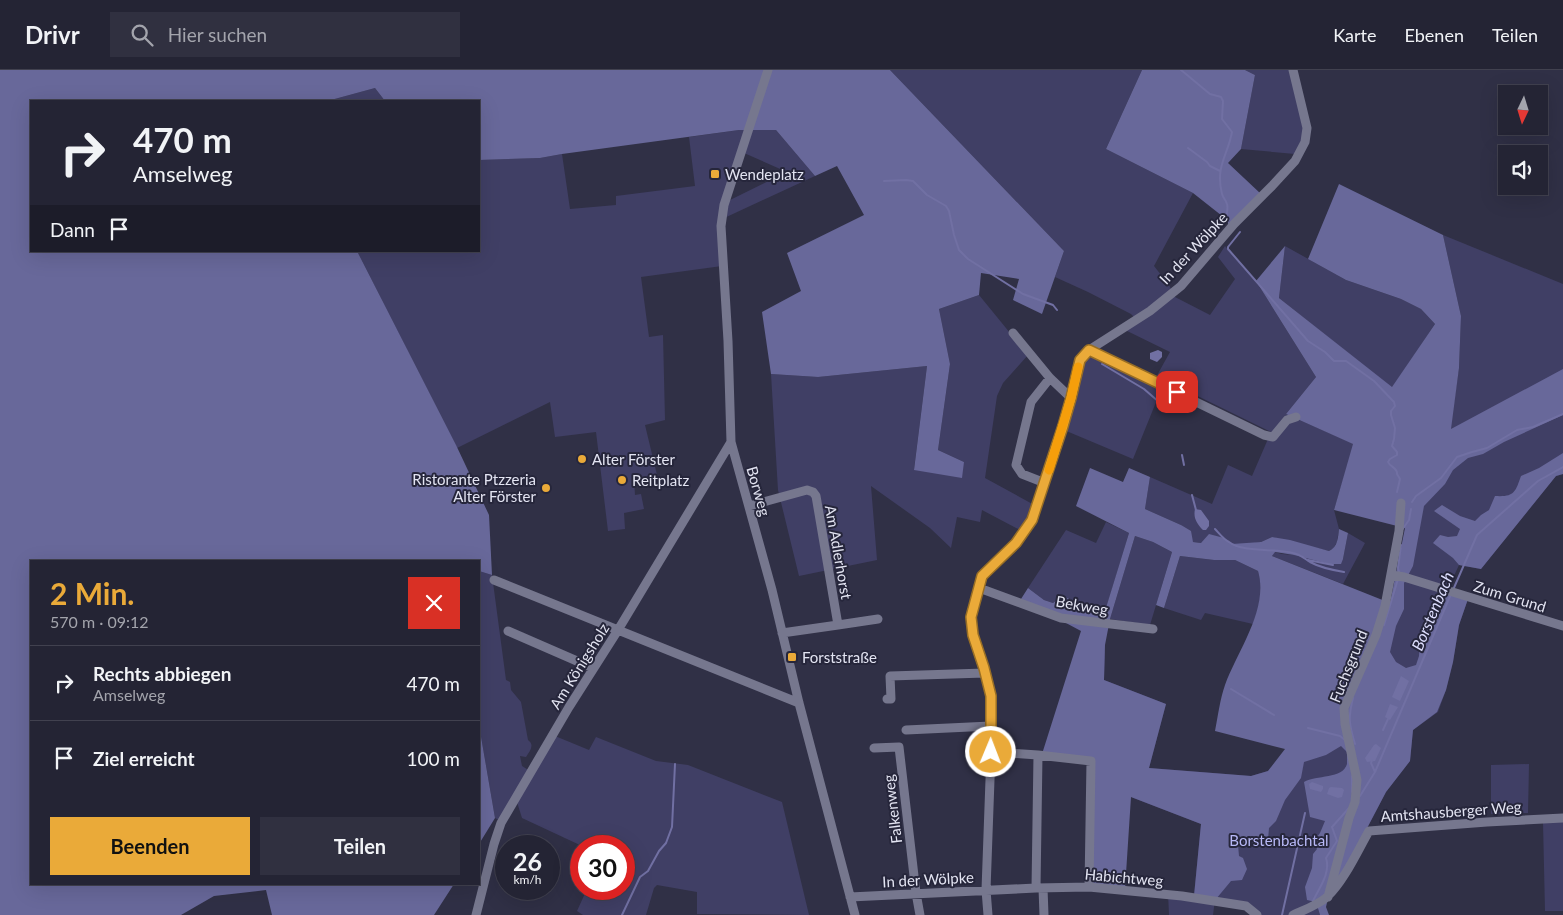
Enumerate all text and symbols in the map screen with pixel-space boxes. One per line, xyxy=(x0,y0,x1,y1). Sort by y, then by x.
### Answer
search box xyxy=(110,12,460,57)
text: Drivr xyxy=(25,20,80,49)
icon: search xyxy=(128,21,156,49)
text: Hier suchen xyxy=(168,23,267,46)
text: Karte xyxy=(1333,24,1376,46)
text: Ebenen xyxy=(1404,24,1464,46)
text: Teilen xyxy=(1492,24,1538,46)
north arrow xyxy=(1498,85,1548,135)
map controls xyxy=(1498,85,1548,195)
text: 470 m xyxy=(133,118,232,160)
icon: right xyxy=(50,120,115,185)
button: sound xyxy=(1498,145,1548,195)
text: Amselweg xyxy=(133,160,232,187)
place label: Wendeplatz xyxy=(725,165,804,183)
marker: Wendeplatz xyxy=(709,168,721,180)
street label: In der Wölpke xyxy=(1155,208,1231,288)
icon: arrive xyxy=(105,215,133,243)
text: Dann xyxy=(50,218,95,241)
pin xyxy=(1156,371,1198,413)
icon: arrive xyxy=(1163,378,1191,406)
place label: Alter Förster xyxy=(592,450,675,468)
marker: Alter Förster xyxy=(576,453,588,465)
street label: Borweg xyxy=(743,464,775,518)
place label: Ristorante Ptzzeria Alter Förster xyxy=(412,470,537,505)
place label: Reitplatz xyxy=(632,471,689,489)
marker: Reitplatz xyxy=(616,474,628,486)
marker: Ristorante Ptzzeria Alter Förster xyxy=(540,482,552,494)
street label: Am Adlerhorst xyxy=(822,504,856,601)
water label: Borstenbach xyxy=(1407,569,1457,653)
text: 2 Min. xyxy=(50,575,135,611)
street label: Zum Grund xyxy=(1472,576,1548,616)
button: close xyxy=(408,577,460,629)
street label: Bekweg xyxy=(1055,592,1110,618)
text: 570 m · 09:12 xyxy=(50,612,149,631)
street label: Am Königsholz xyxy=(545,620,613,712)
street label: Fuchsgrund xyxy=(1325,627,1371,705)
place label: Forststraße xyxy=(802,648,877,666)
marker: Forststraße xyxy=(786,651,798,663)
text: Rechts abbiegen xyxy=(93,662,231,685)
icon: right xyxy=(50,669,78,697)
text: 470 m xyxy=(406,672,460,695)
text: Amselweg xyxy=(93,685,165,704)
position arrow xyxy=(964,725,1016,777)
icon: arrive xyxy=(50,744,78,772)
text: Ziel erreicht xyxy=(93,747,195,770)
text: 100 m xyxy=(406,747,460,770)
street label: Falkenweg xyxy=(879,773,905,844)
street label: Amtshausberger Weg xyxy=(1380,797,1522,825)
button: Beenden xyxy=(50,817,250,875)
button: Teilen xyxy=(260,817,460,875)
park label: Borstenbachtal xyxy=(1229,831,1329,849)
speed limit sign: 30 xyxy=(570,835,635,900)
text: 26 xyxy=(513,846,542,876)
street label: Habichtweg xyxy=(1084,865,1164,889)
street label: In der Wölpke xyxy=(882,868,974,890)
text: km/h xyxy=(513,872,542,887)

